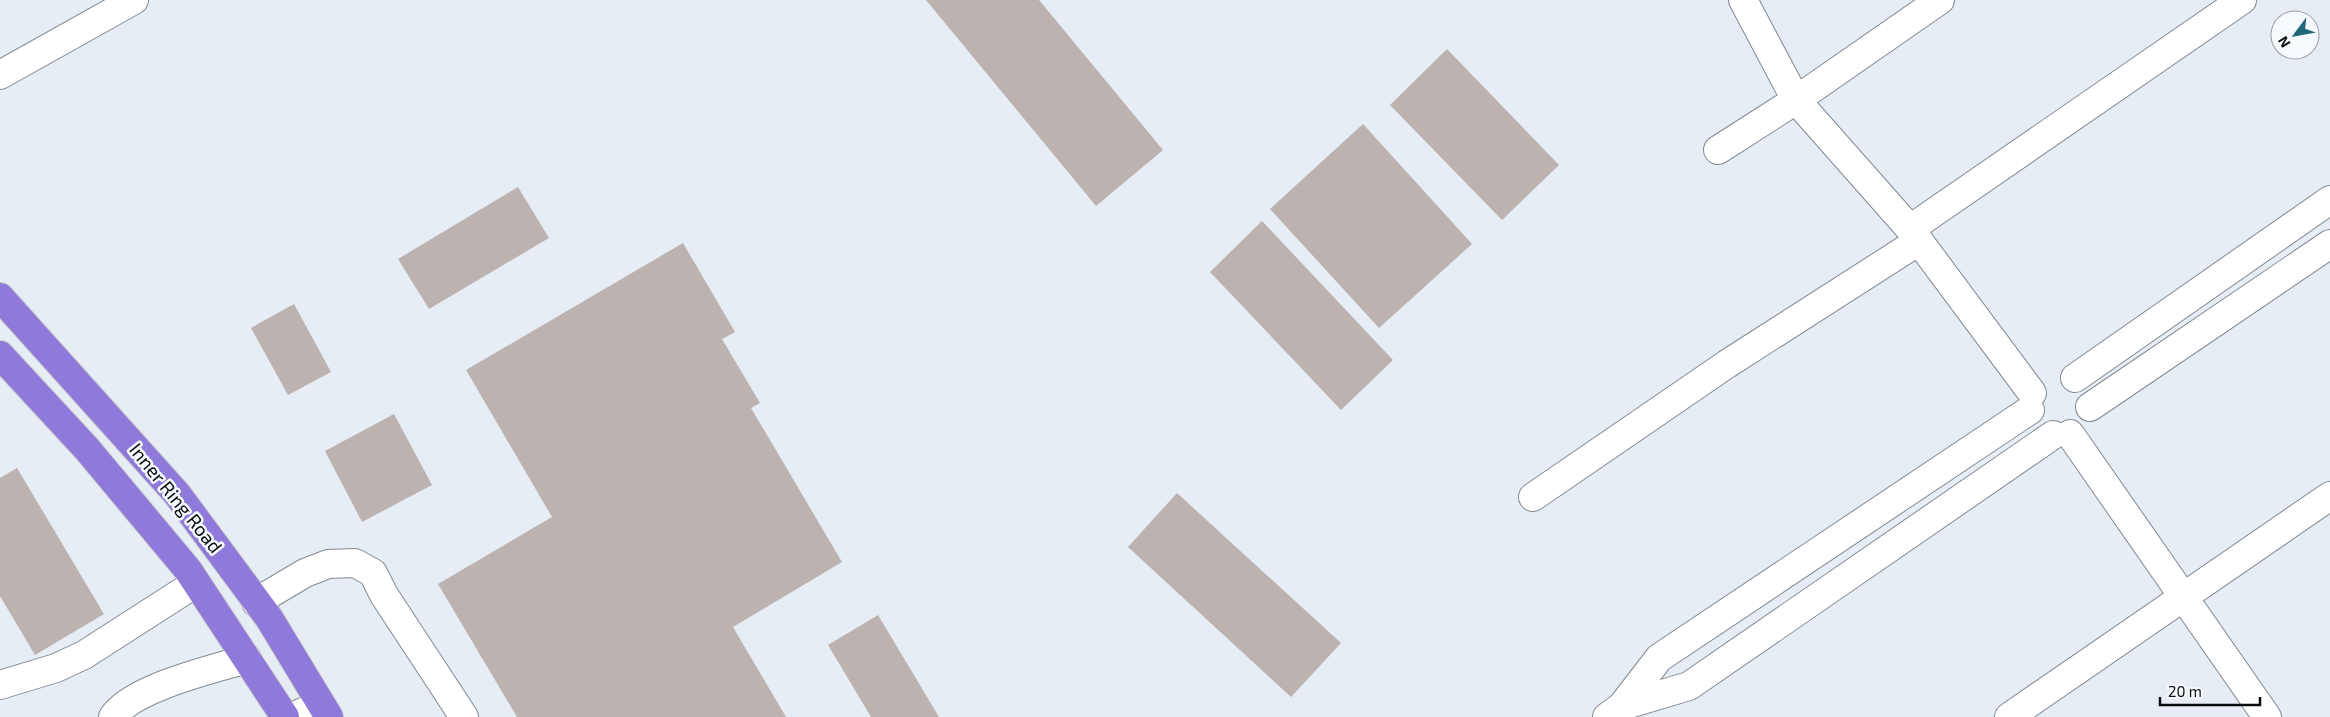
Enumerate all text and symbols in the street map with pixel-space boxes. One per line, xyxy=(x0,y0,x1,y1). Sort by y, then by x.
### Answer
north arrow xyxy=(2270,10,2320,60)
text: N xyxy=(2274,33,2293,51)
street label: Inner Ring Road xyxy=(125,438,228,557)
scale bar xyxy=(2160,674,2260,706)
text: 20 m xyxy=(2168,682,2202,700)

